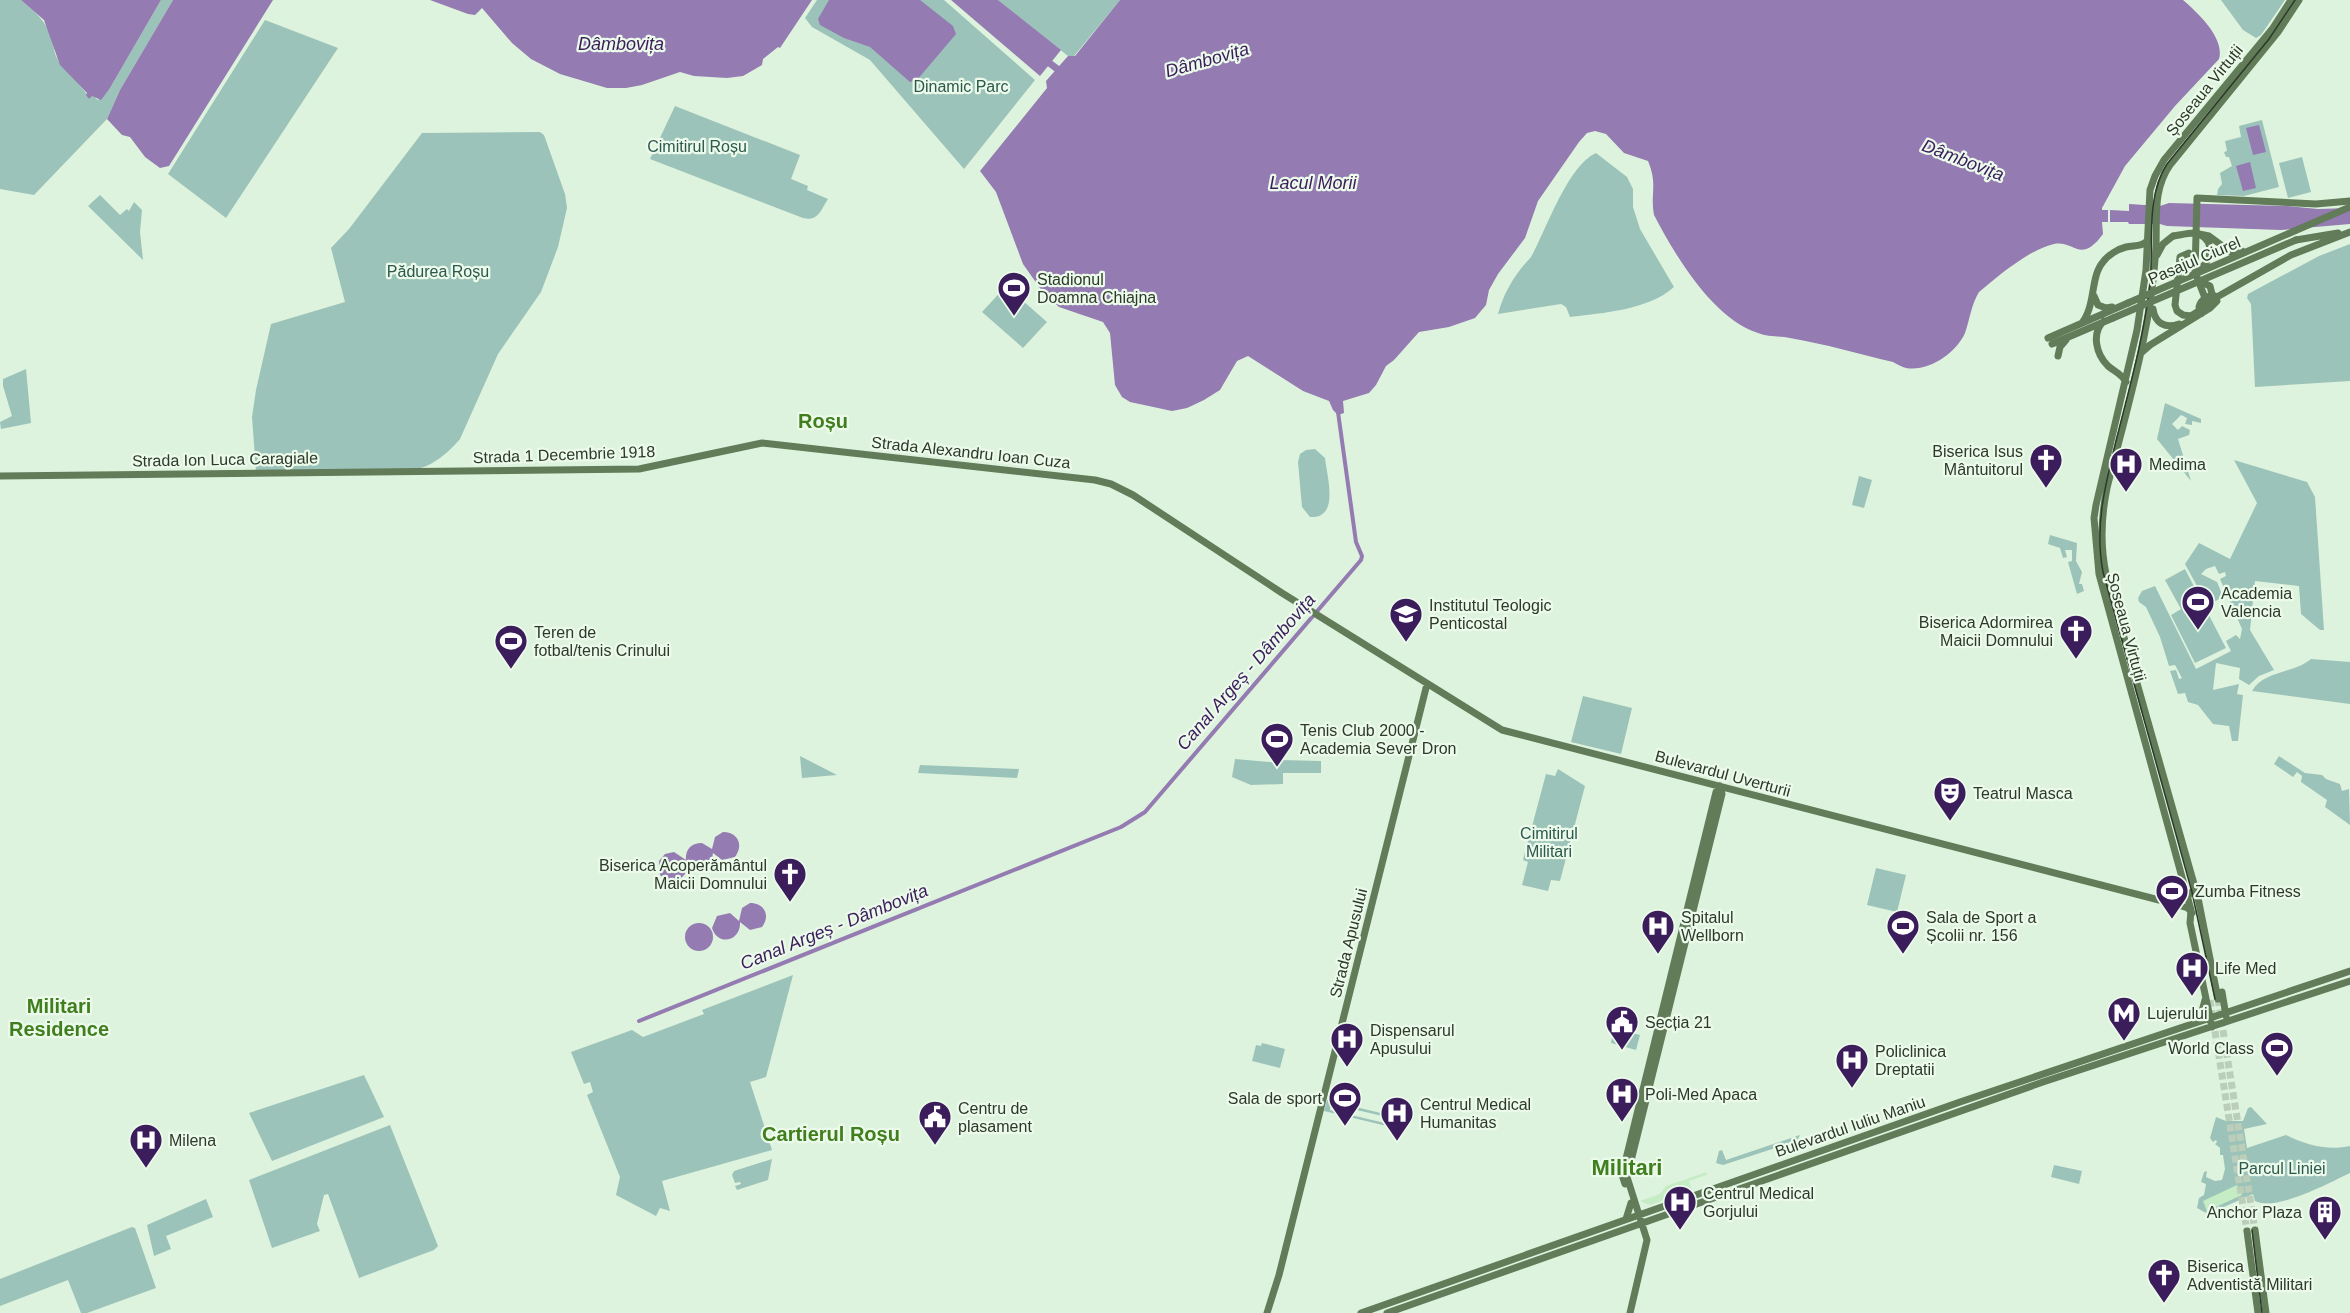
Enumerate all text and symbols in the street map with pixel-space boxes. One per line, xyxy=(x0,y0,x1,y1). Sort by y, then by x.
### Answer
water label: Dâmbovița xyxy=(578,34,664,54)
water label: Dâmbovița xyxy=(1163,39,1251,81)
street label: Șoseaua Virtuții xyxy=(2163,42,2246,139)
park label: Dinamic Parc xyxy=(913,78,1009,95)
water label: Dâmbovița xyxy=(1919,135,2007,185)
park label: Cimitirul Roșu xyxy=(647,138,747,155)
water label: Lacul Morii xyxy=(1269,173,1358,193)
street label: Pasajul Ciurel xyxy=(2145,233,2243,288)
park label: Pădurea Roșu xyxy=(387,263,489,280)
sports icon: Stadionul Doamna Chiajna xyxy=(996,270,1032,317)
place label: Stadionul Doamna Chiajna xyxy=(1037,271,1156,306)
district label: Roșu xyxy=(798,410,848,432)
street label: Strada Alexandru Ioan Cuza xyxy=(871,434,1071,471)
church icon: Biserica Isus Mântuitorul xyxy=(2028,442,2064,489)
street label: Strada 1 Decembrie 1918 xyxy=(473,443,656,466)
place label: Biserica Isus Mântuitorul xyxy=(1932,443,2023,478)
hospital icon: Medima xyxy=(2108,446,2144,493)
street label: Strada Ion Luca Caragiale xyxy=(132,449,318,470)
place label: Medima xyxy=(2149,456,2206,473)
street label: Șoseaua Virtuții xyxy=(2104,571,2149,683)
sports icon: Academia Valencia xyxy=(2180,584,2216,631)
place label: Academia Valencia xyxy=(2221,585,2292,620)
water label: Canal Argeș - Dâmbovița xyxy=(1173,590,1319,754)
school or university icon: Institutul Teologic Penticostal xyxy=(1388,596,1424,643)
place label: Institutul Teologic Penticostal xyxy=(1429,597,1551,632)
church icon: Biserica Adormirea Maicii Domnului xyxy=(2058,613,2094,660)
place label: Biserica Adormirea Maicii Domnului xyxy=(1919,614,2053,649)
sports icon: Teren de fotbal/tenis Crinului xyxy=(493,623,529,670)
place label: Teren de fotbal/tenis Crinului xyxy=(534,624,670,659)
sports icon: Tenis Club 2000 - Academia Sever Dron xyxy=(1259,721,1295,768)
place label: Tenis Club 2000 - Academia Sever Dron xyxy=(1300,722,1457,757)
street label: Bulevardul Uverturii xyxy=(1653,747,1792,800)
theatre icon: Teatrul Masca xyxy=(1932,775,1968,822)
place label: Teatrul Masca xyxy=(1973,785,2073,802)
park label: Cimitirul Militari xyxy=(1520,825,1578,860)
church icon: Biserica Acoperământul Maicii Domnului xyxy=(772,856,808,903)
place label: Biserica Acoperământul Maicii Domnului xyxy=(599,857,767,892)
sports icon: Zumba Fitness xyxy=(2154,873,2190,920)
water label: Canal Argeș - Dâmbovița xyxy=(737,880,931,974)
place label: Zumba Fitness xyxy=(2195,883,2301,900)
street label: Strada Apusului xyxy=(1327,887,1370,1000)
hospital icon: Spitalul Wellborn xyxy=(1640,908,1676,955)
sports icon: Sala de Sport a Școlii nr. 156 xyxy=(1885,908,1921,955)
place label: Spitalul Wellborn xyxy=(1681,909,1744,944)
place label: Sala de Sport a Școlii nr. 156 xyxy=(1926,909,2036,944)
hospital icon: Life Med xyxy=(2174,950,2210,997)
place label: Life Med xyxy=(2215,960,2276,977)
district label: Militari Residence xyxy=(9,995,109,1040)
metro station icon: Lujerului xyxy=(2106,995,2142,1042)
public building icon: Secția 21 xyxy=(1604,1004,1640,1051)
place label: Lujerului xyxy=(2147,1005,2207,1022)
place label: Secția 21 xyxy=(1645,1014,1712,1031)
hospital icon: Dispensarul Apusului xyxy=(1329,1021,1365,1068)
place label: Dispensarul Apusului xyxy=(1370,1022,1454,1057)
sports icon: World Class xyxy=(2259,1030,2295,1077)
place label: World Class xyxy=(2168,1040,2254,1057)
hospital icon: Policlinica Dreptatii xyxy=(1834,1042,1870,1089)
place label: Policlinica Dreptatii xyxy=(1875,1043,1946,1078)
hospital icon: Poli-Med Apaca xyxy=(1604,1076,1640,1123)
sports icon: Sala de sport xyxy=(1327,1080,1363,1127)
place label: Poli-Med Apaca xyxy=(1645,1086,1757,1103)
place label: Sala de sport xyxy=(1228,1090,1323,1107)
street label: Bulevardul Iuliu Maniu xyxy=(1773,1093,1927,1160)
hospital icon: Centrul Medical Humanitas xyxy=(1379,1095,1415,1142)
place label: Centrul Medical Humanitas xyxy=(1420,1096,1531,1131)
public building icon: Centru de plasament xyxy=(917,1099,953,1146)
place label: Centru de plasament xyxy=(958,1100,1032,1135)
hospital icon: Milena xyxy=(128,1122,164,1169)
district label: Cartierul Roșu xyxy=(762,1123,900,1145)
place label: Milena xyxy=(169,1132,216,1149)
district label: Militari xyxy=(1592,1155,1662,1180)
park label: Parcul Liniei xyxy=(2238,1160,2326,1177)
hospital icon: Centrul Medical Gorjului xyxy=(1662,1184,1698,1231)
place label: Centrul Medical Gorjului xyxy=(1703,1185,1814,1220)
building icon: Anchor Plaza xyxy=(2307,1194,2343,1241)
place label: Anchor Plaza xyxy=(2207,1204,2302,1221)
church icon: Biserica Adventistă Militari xyxy=(2146,1257,2182,1304)
place label: Biserica Adventistă Militari xyxy=(2187,1258,2312,1293)

